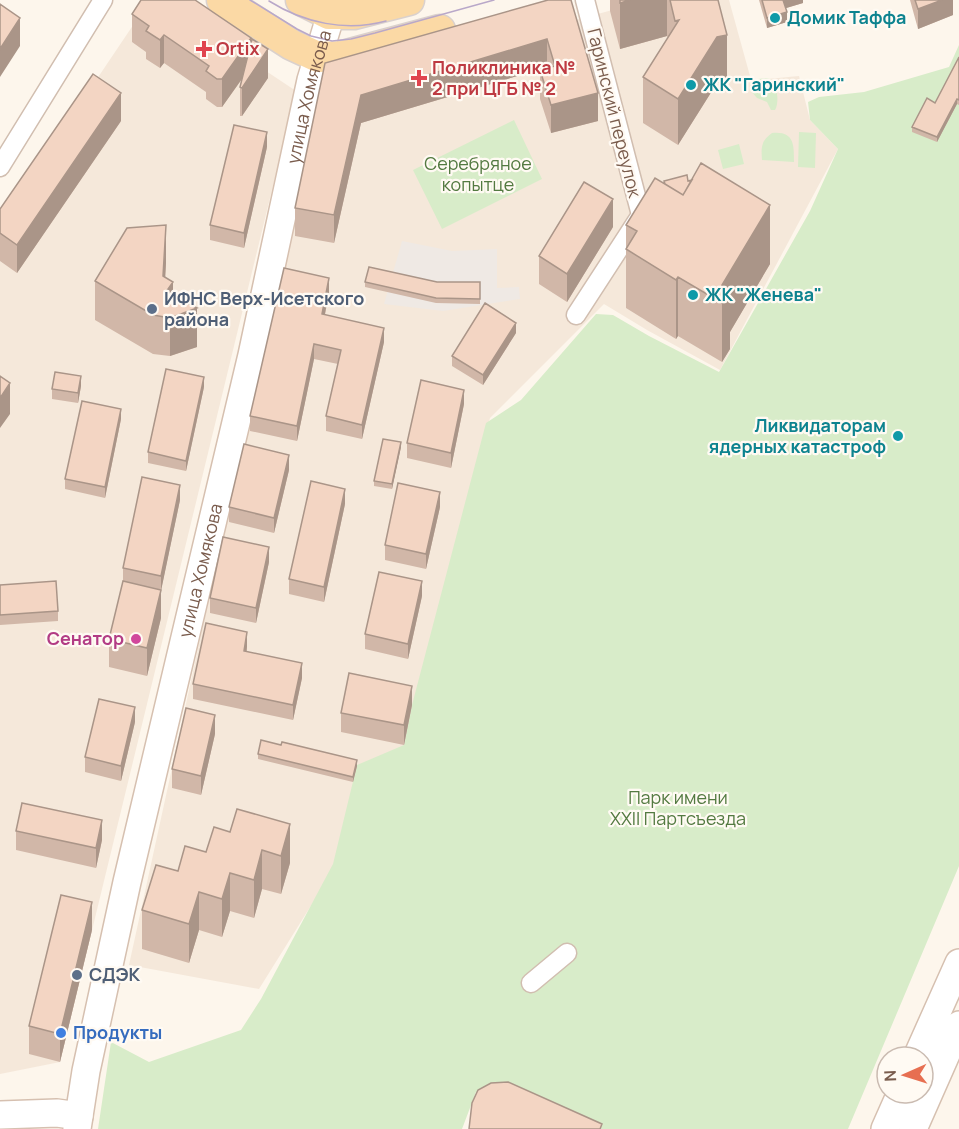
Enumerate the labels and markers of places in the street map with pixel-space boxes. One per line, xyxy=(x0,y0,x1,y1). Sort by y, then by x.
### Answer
place label: Домик Таффа xyxy=(787,5,906,29)
marker: Домик Таффа xyxy=(768,11,782,25)
place label: Ortix xyxy=(216,36,260,60)
marker: Ortix xyxy=(197,42,211,56)
place label: Поликлиника № 2 при ЦГБ № 2 xyxy=(432,55,576,100)
marker: Поликлиника № 2 при ЦГБ № 2 xyxy=(410,69,428,87)
place label: ЖК "Гаринский" xyxy=(703,72,845,96)
marker: ЖК "Гаринский" xyxy=(684,78,698,92)
place label: ЖК "Женева" xyxy=(705,282,822,306)
place label: ИФНС Верх-Исетского района xyxy=(164,286,364,331)
marker: ЖК "Женева" xyxy=(686,288,700,302)
marker: ИФНС Верх-Исетского района xyxy=(145,302,159,316)
place label: Ликвидаторам ядерных катастроф xyxy=(709,413,886,458)
marker: Ликвидаторам ядерных катастроф xyxy=(891,429,905,443)
place label: Сенатор xyxy=(47,626,124,650)
marker: Сенатор xyxy=(129,632,143,646)
place label: СДЭК xyxy=(89,962,140,986)
marker: СДЭК xyxy=(70,968,84,982)
place label: Продукты xyxy=(73,1020,162,1044)
marker: Продукты xyxy=(54,1026,68,1040)

